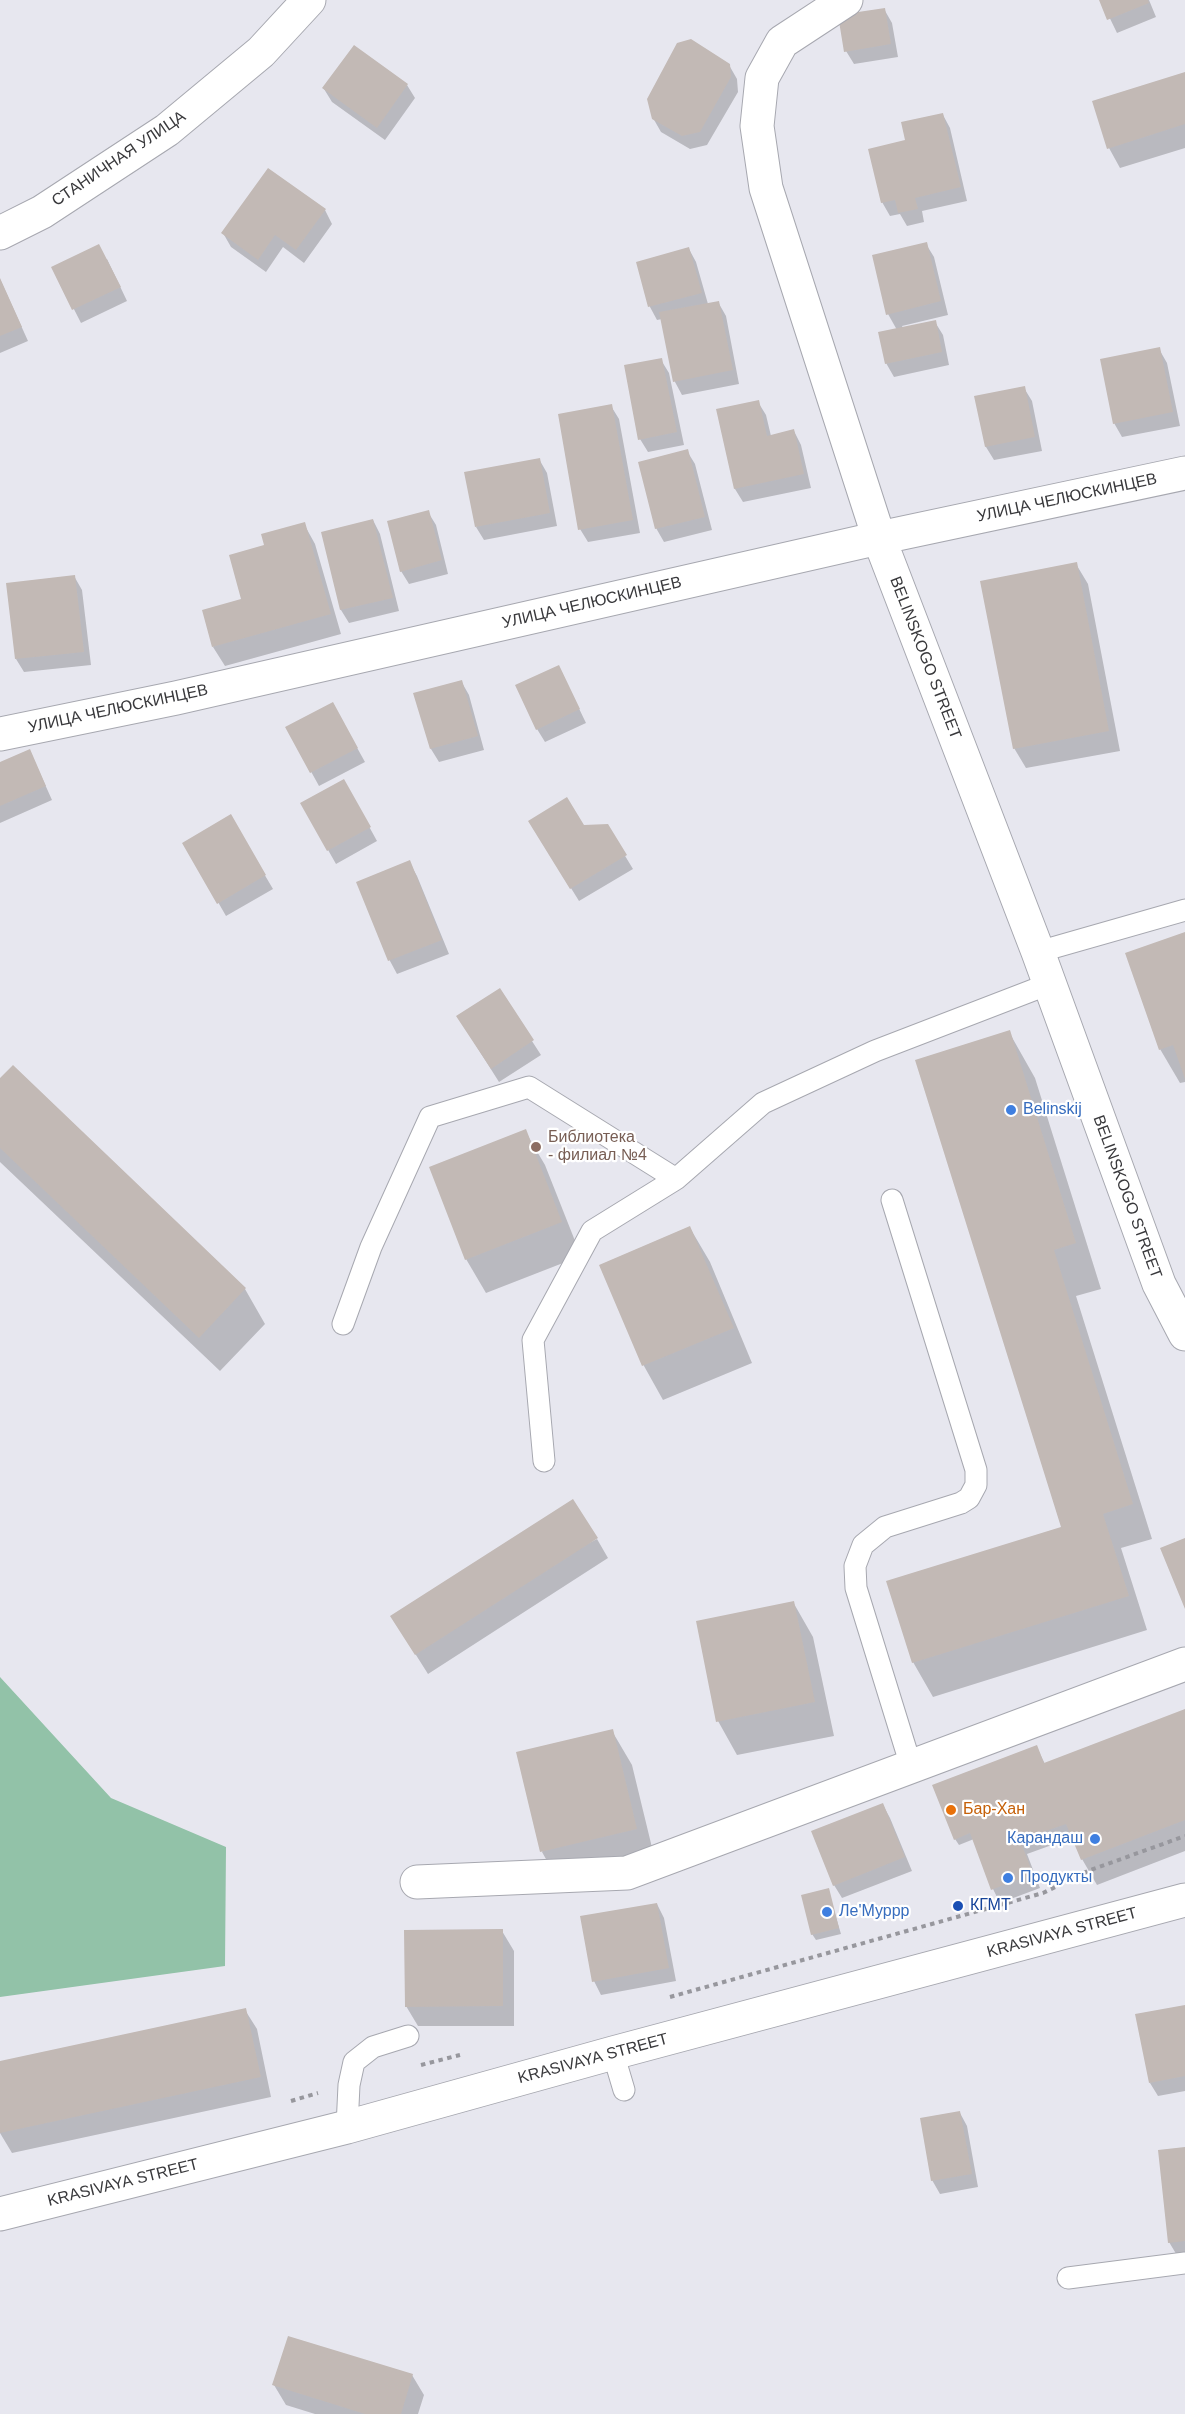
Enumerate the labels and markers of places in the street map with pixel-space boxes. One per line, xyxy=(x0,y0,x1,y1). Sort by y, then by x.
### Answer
place label: Belinskij xyxy=(1023,1100,1082,1120)
marker: Belinskij xyxy=(1004,1103,1018,1117)
place label: Библиотека - филиал №4 xyxy=(548,1128,647,1166)
marker: Библиотека - филиал №4 xyxy=(529,1140,543,1154)
place label: Бар-Хан xyxy=(963,1800,1025,1820)
marker: Бар-Хан xyxy=(944,1803,958,1817)
place label: Карандаш xyxy=(1007,1829,1083,1849)
marker: Карандаш xyxy=(1088,1832,1102,1846)
place label: Продукты xyxy=(1020,1868,1092,1888)
marker: Продукты xyxy=(1001,1871,1015,1885)
place label: КГМТ xyxy=(970,1896,1011,1916)
marker: КГМТ xyxy=(951,1899,965,1913)
place label: Ле'Муррр xyxy=(839,1902,909,1922)
marker: Ле'Муррр xyxy=(820,1905,834,1919)

